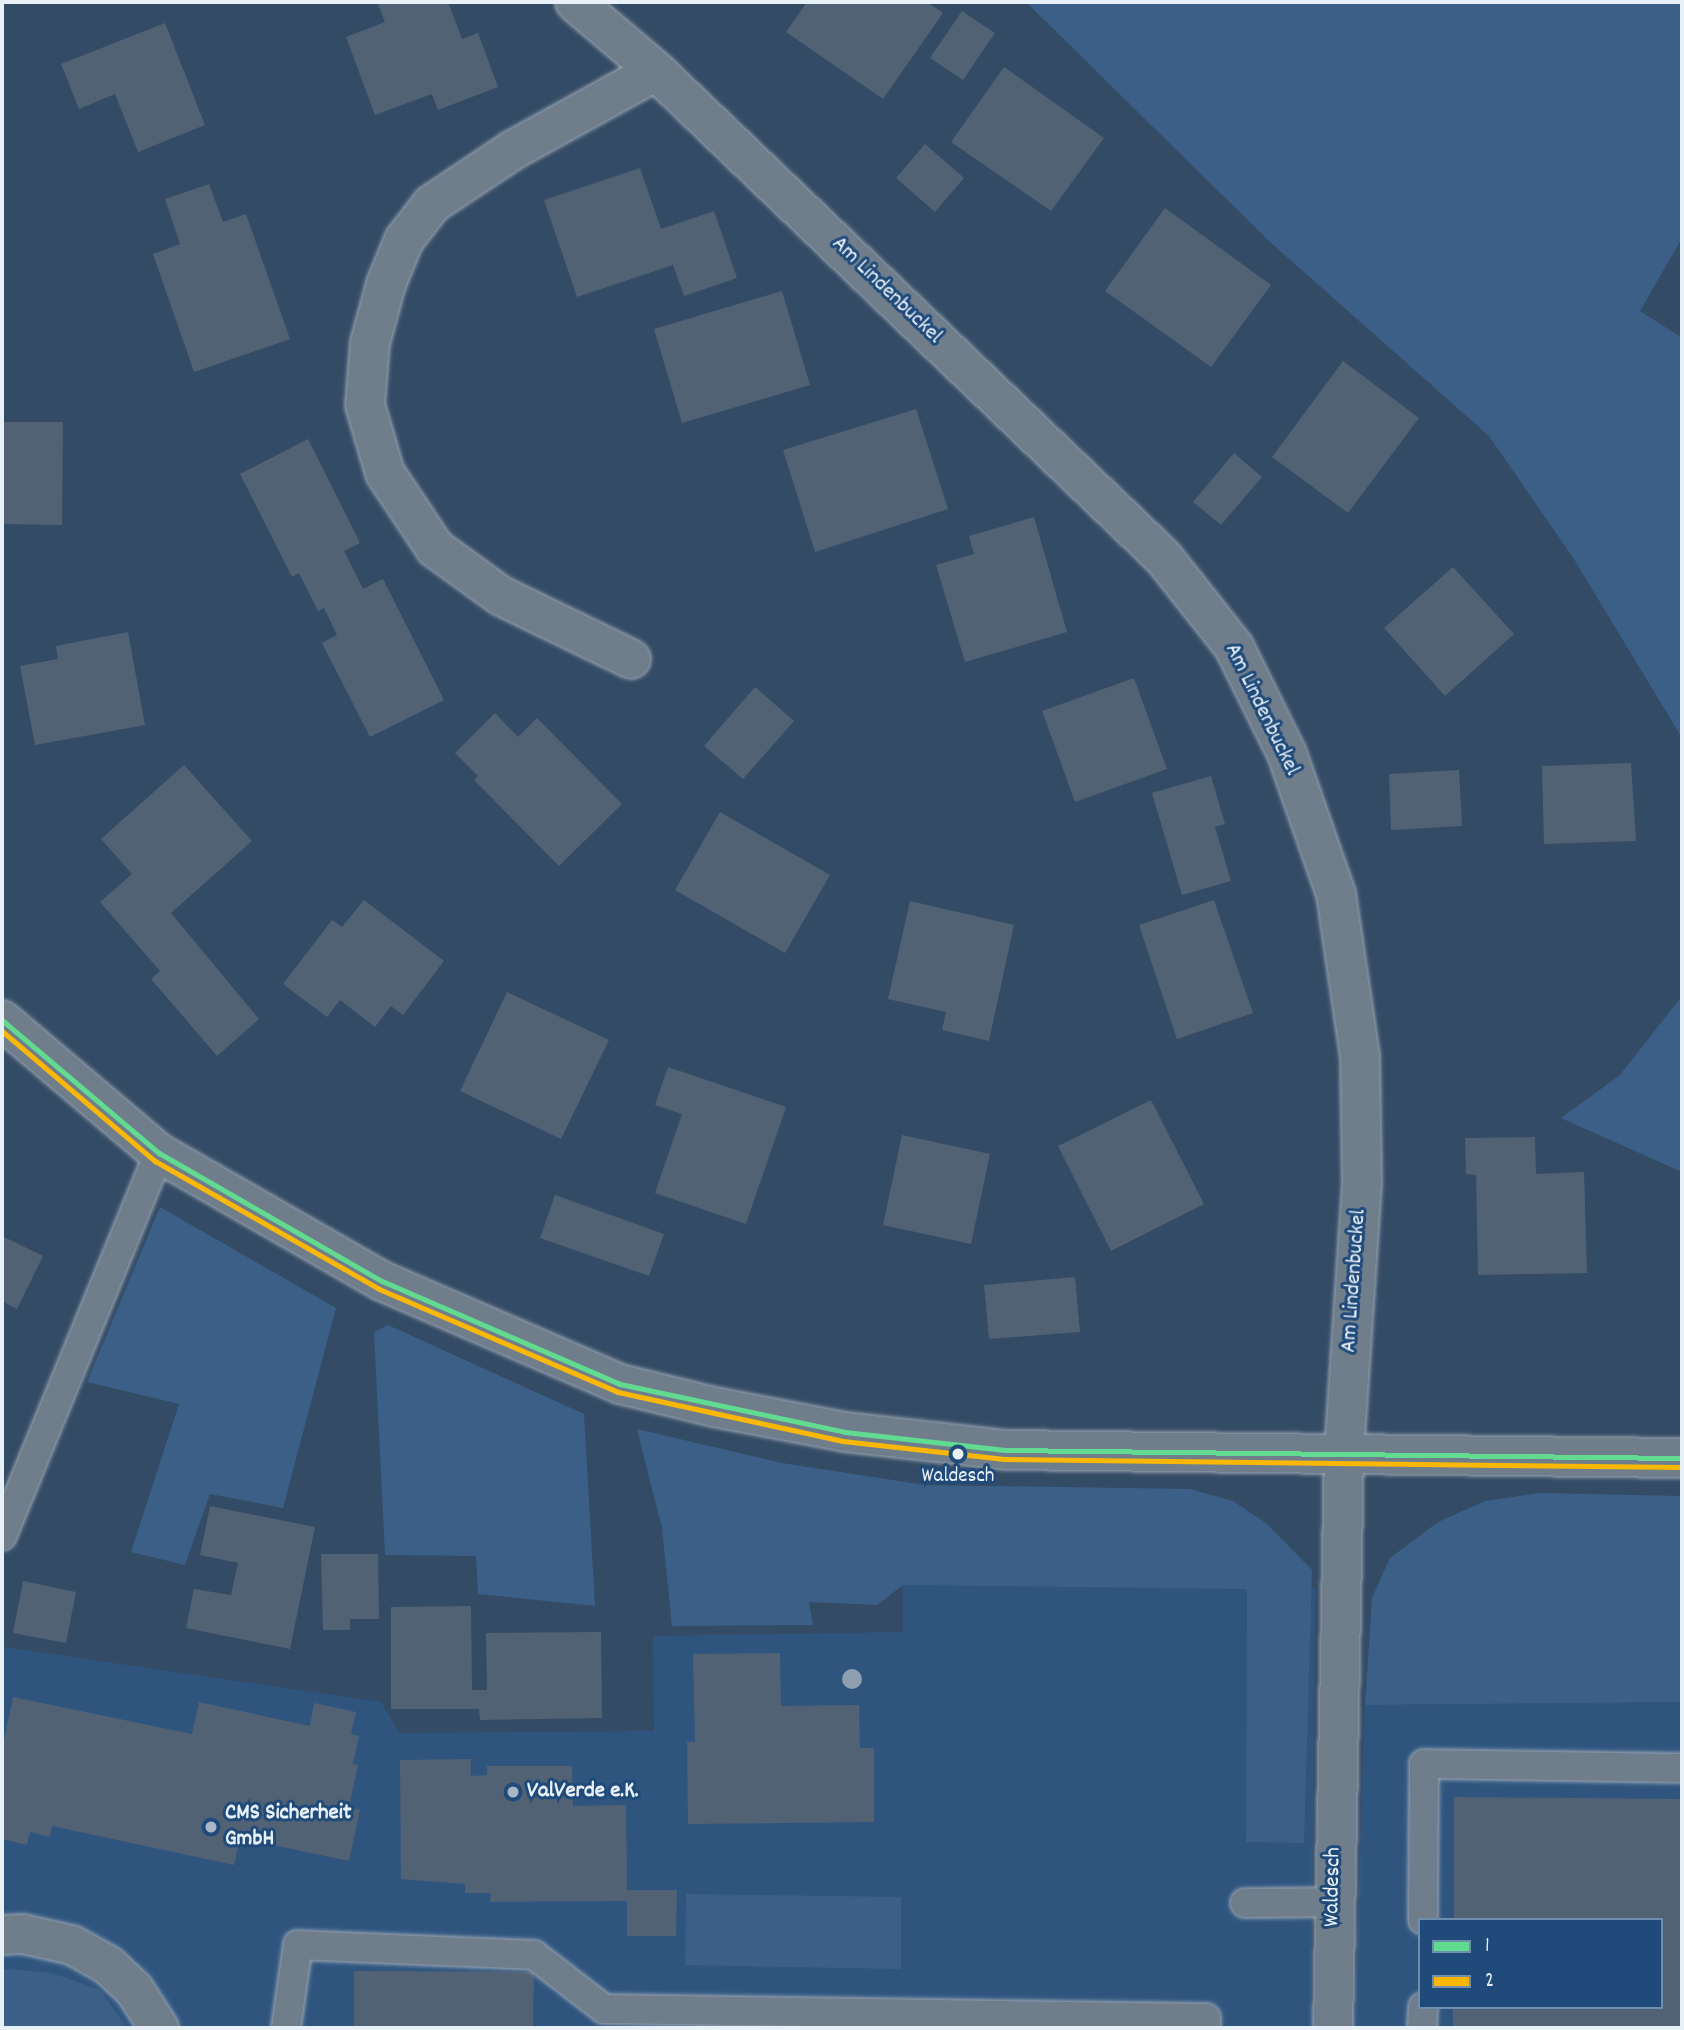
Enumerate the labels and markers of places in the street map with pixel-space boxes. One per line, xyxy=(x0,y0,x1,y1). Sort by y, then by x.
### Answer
marker: Waldesch xyxy=(951,1447,965,1461)
place label: Waldesch xyxy=(922,1464,994,1490)
place label: ValVerde e.K. xyxy=(527,1778,639,1806)
marker: ValVerde e.K. xyxy=(505,1784,521,1800)
place label: CMS Sicherheit GmbH xyxy=(225,1800,351,1854)
marker: CMS Sicherheit GmbH xyxy=(203,1819,219,1835)

